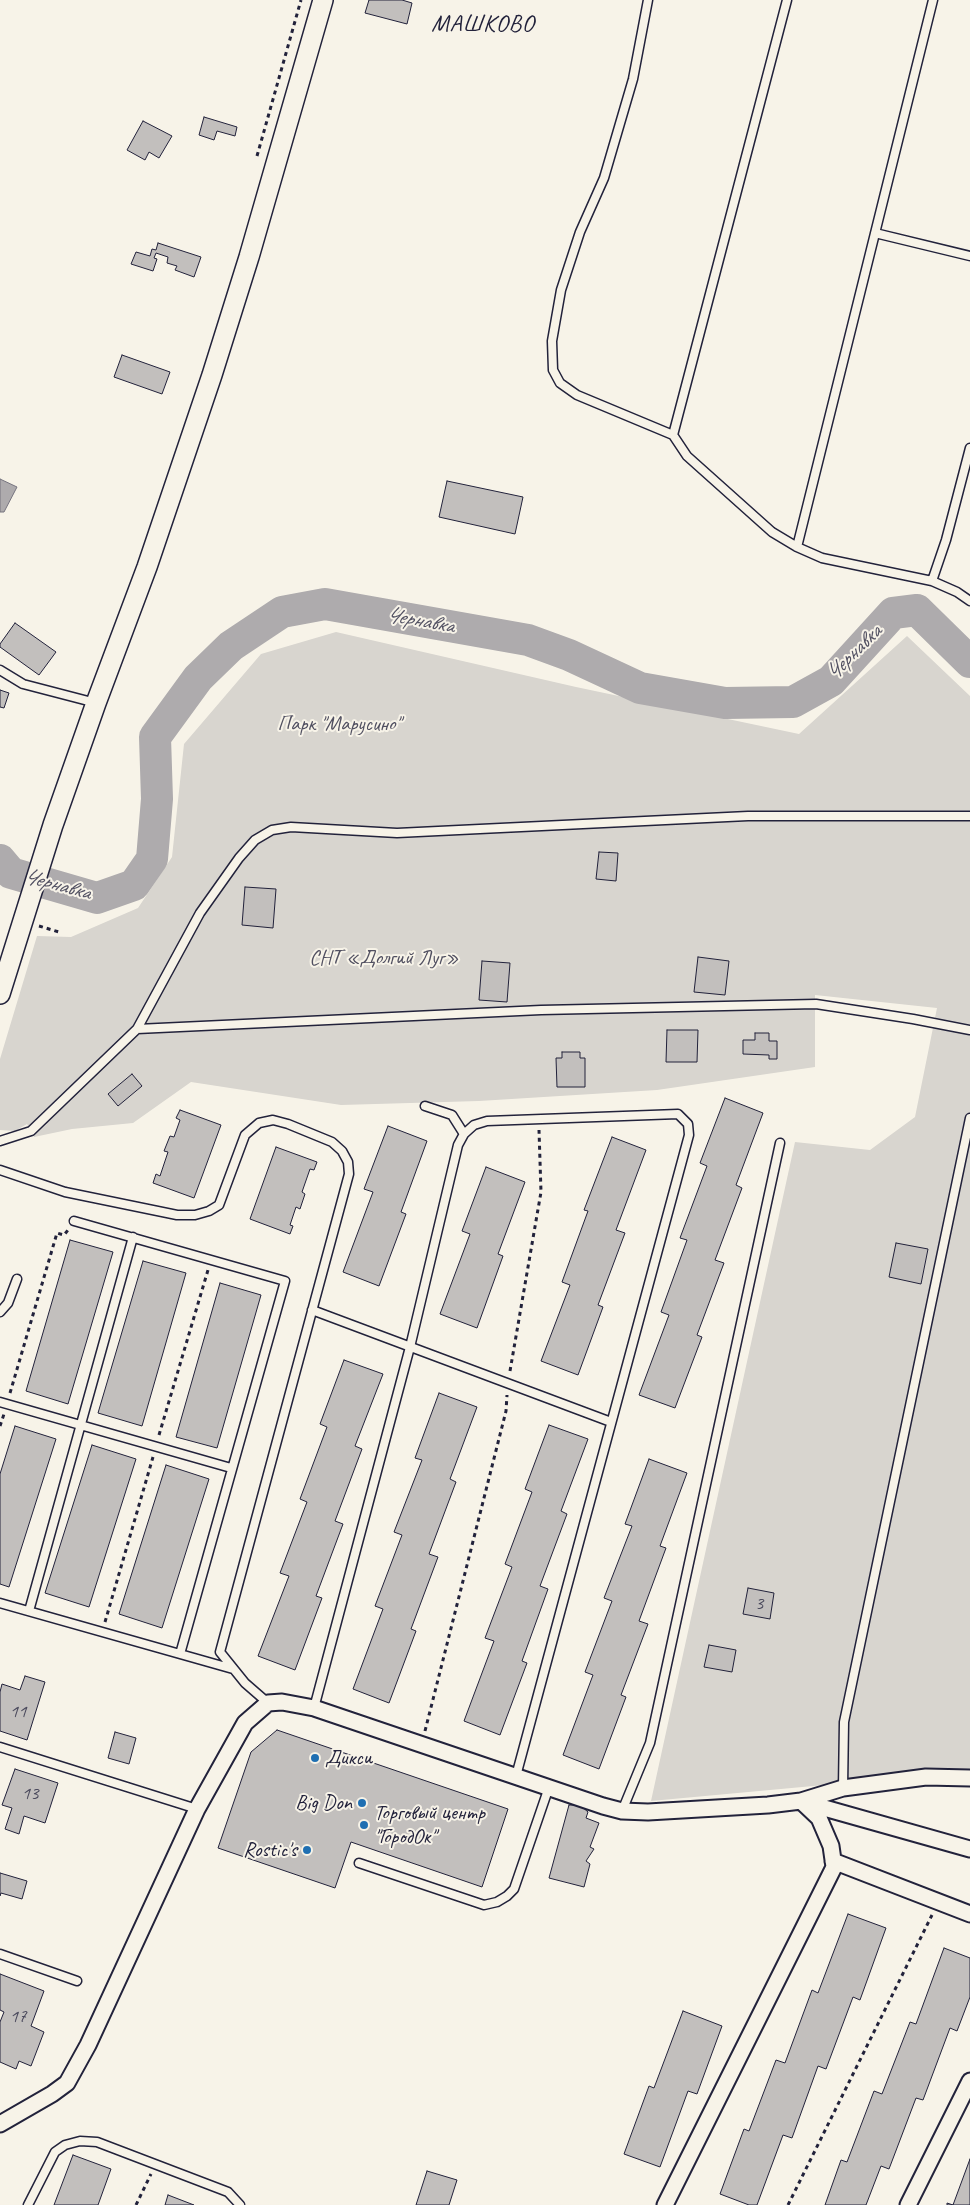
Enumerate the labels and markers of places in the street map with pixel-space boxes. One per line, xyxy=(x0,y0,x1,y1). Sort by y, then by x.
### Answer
place label: Дикси xyxy=(325,1745,372,1771)
marker: Дикси xyxy=(309,1752,321,1764)
place label: Big Don xyxy=(295,1790,352,1816)
marker: Big Don xyxy=(356,1797,368,1809)
place label: Торговый центр "ГородОк" xyxy=(374,1800,485,1850)
marker: Торговый центр "ГородОк" xyxy=(358,1819,370,1831)
place label: Rostic's xyxy=(243,1837,297,1863)
marker: Rostic's xyxy=(301,1844,313,1856)

